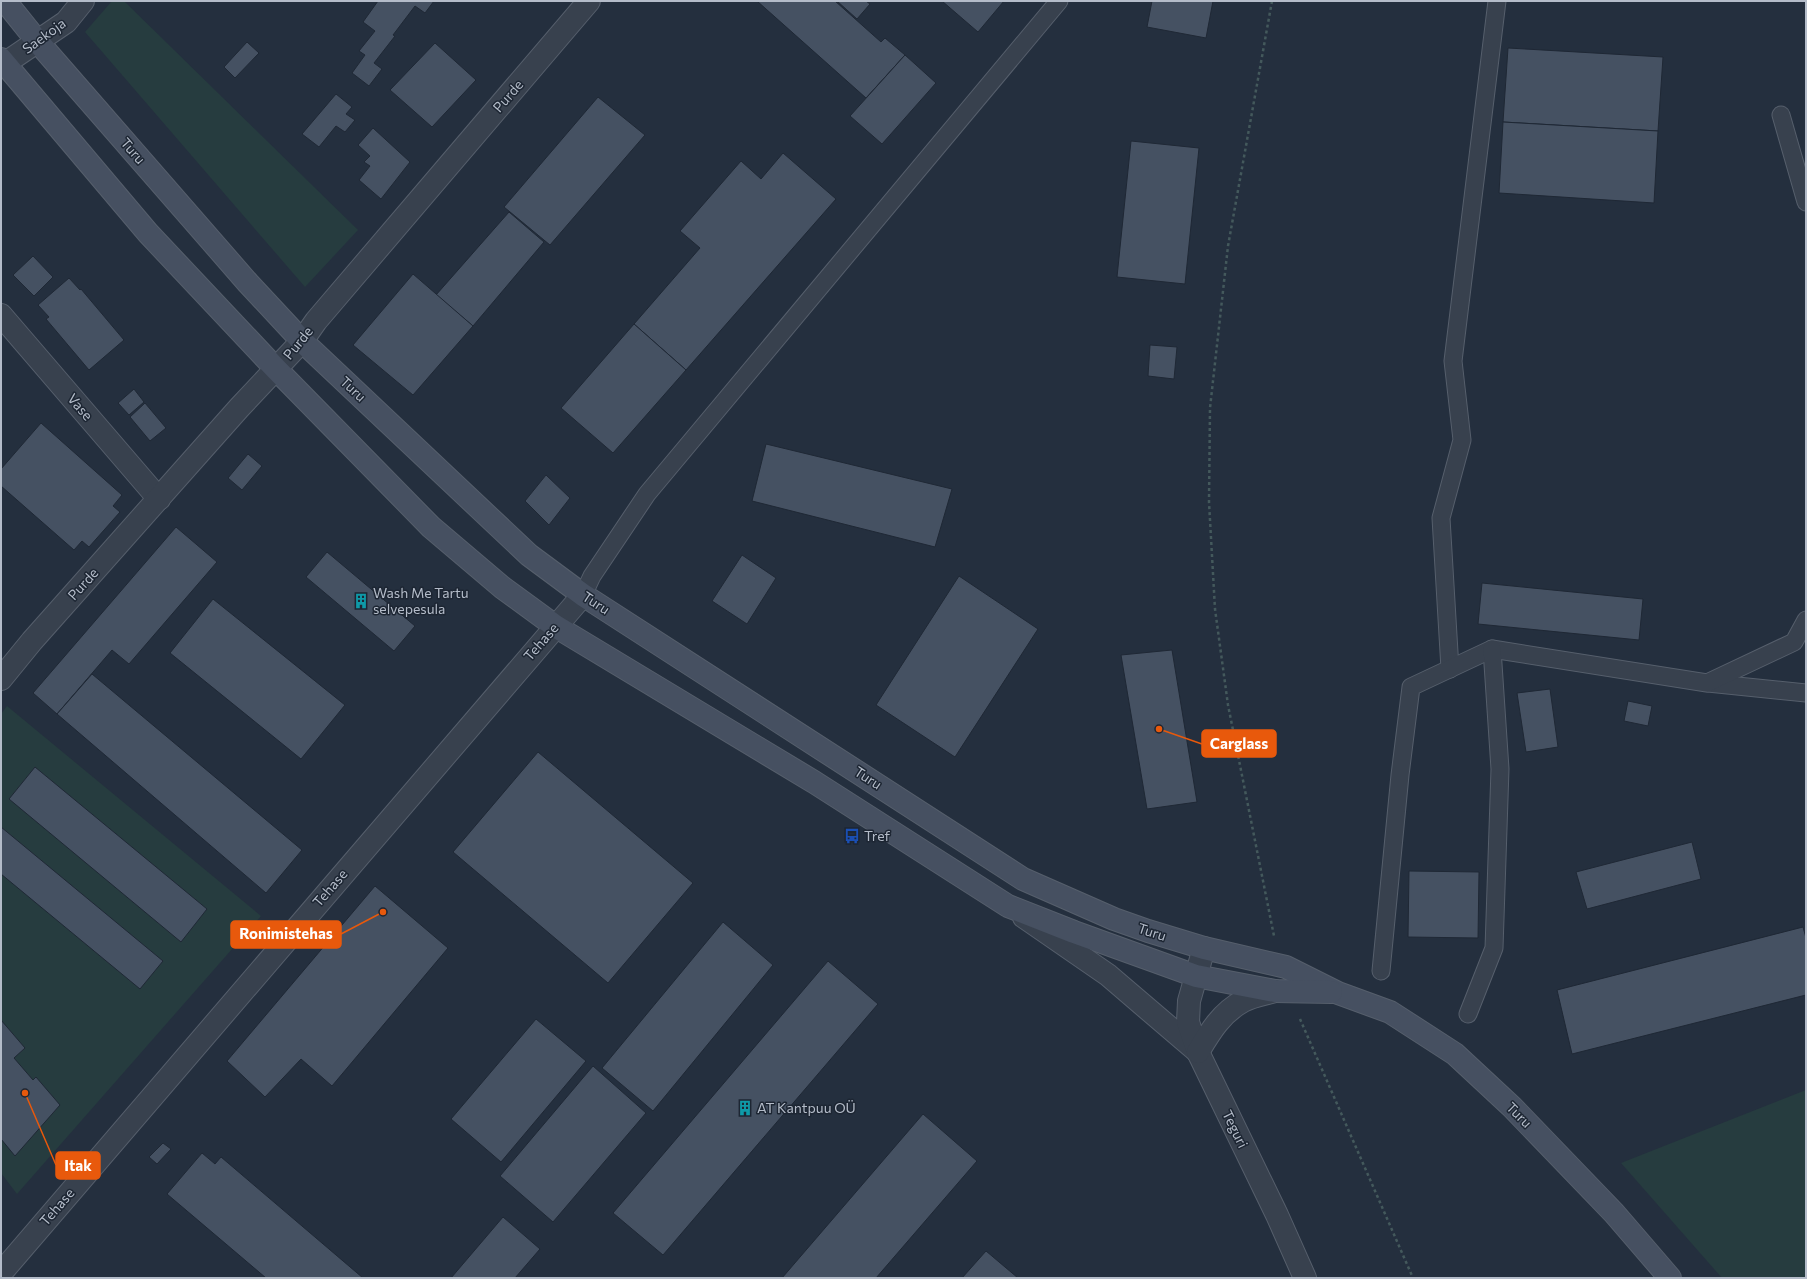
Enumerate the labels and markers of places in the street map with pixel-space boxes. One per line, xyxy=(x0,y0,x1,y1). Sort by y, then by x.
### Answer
place label: Wash Me Tartu selvepesula xyxy=(373,584,469,617)
building icon: Wash Me Tartu selvepesula xyxy=(352,592,370,610)
callout: Carglass xyxy=(1202,730,1276,757)
bus stop icon: Tref xyxy=(843,827,861,845)
place label: Tref xyxy=(864,827,890,844)
callout: Ronimistehas xyxy=(231,921,341,948)
building icon: AT Kantpuu OÜ xyxy=(736,1099,754,1117)
place label: AT Kantpuu OÜ xyxy=(757,1099,856,1116)
callout: Itak xyxy=(56,1152,100,1179)

